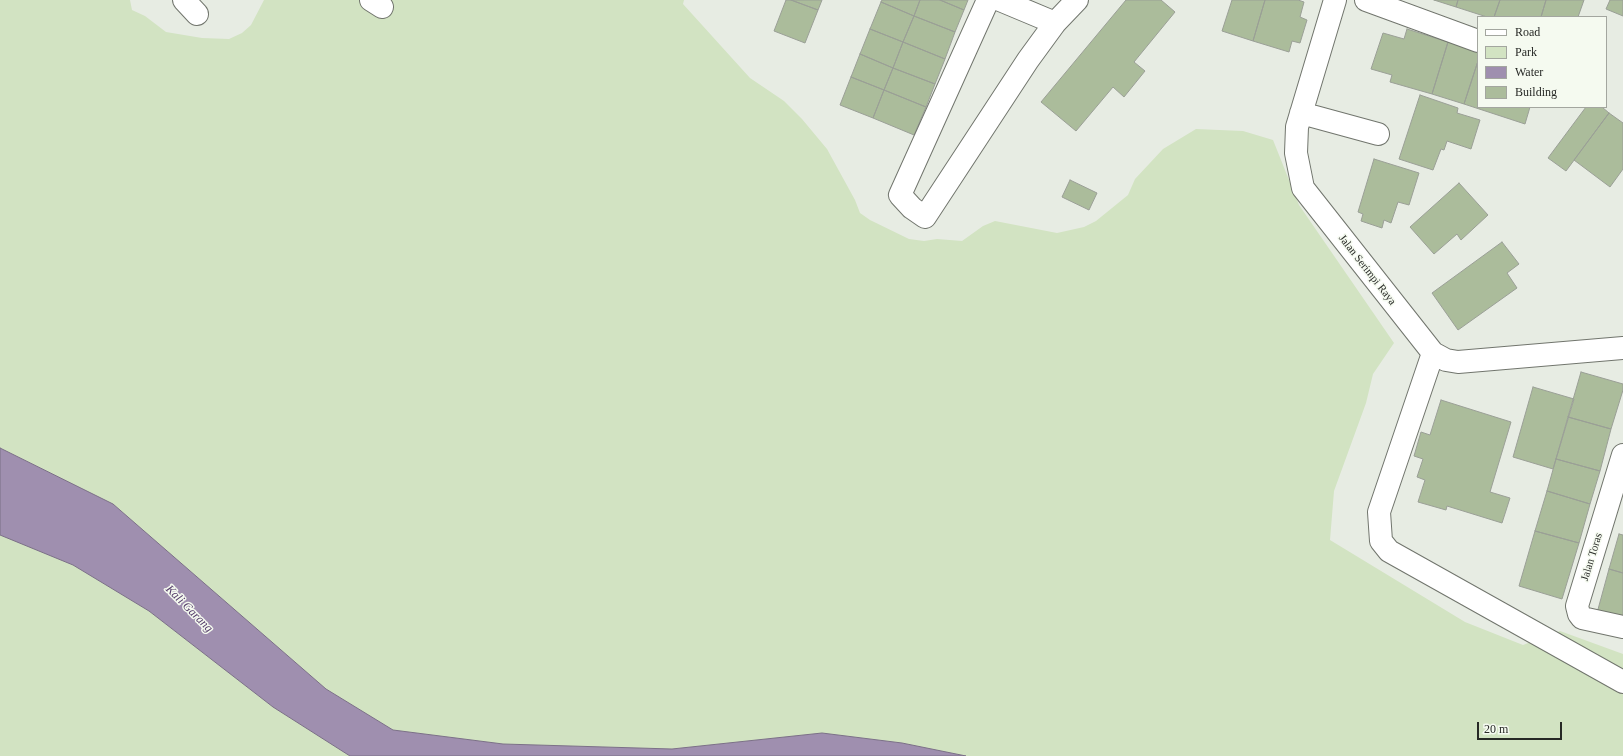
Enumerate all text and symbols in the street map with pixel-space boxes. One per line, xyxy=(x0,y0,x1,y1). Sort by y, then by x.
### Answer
legend xyxy=(1477,16,1607,108)
text: Road xyxy=(1515,25,1540,39)
text: Park xyxy=(1515,45,1537,59)
text: Water xyxy=(1515,65,1543,79)
text: Building xyxy=(1515,85,1557,99)
street label: Jalan Serimpi Raya xyxy=(1335,232,1399,308)
street label: Jalan Toras xyxy=(1578,531,1606,583)
water label: Kali Garang xyxy=(162,582,216,636)
scale bar xyxy=(1479,714,1564,740)
text: 20 m xyxy=(1484,722,1508,736)

